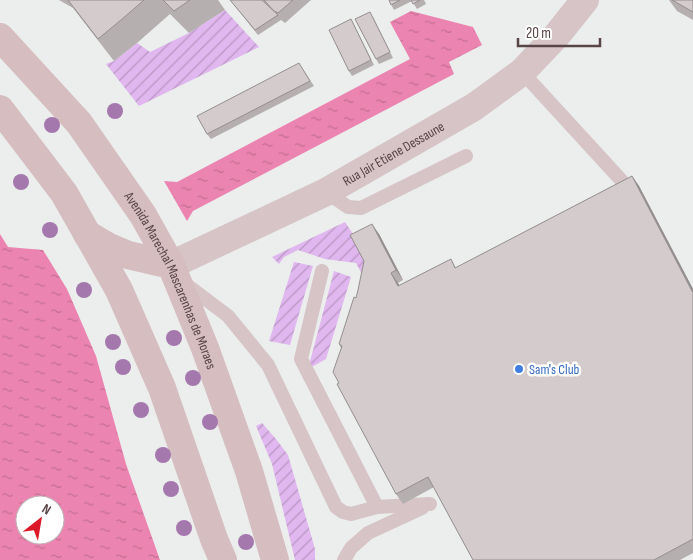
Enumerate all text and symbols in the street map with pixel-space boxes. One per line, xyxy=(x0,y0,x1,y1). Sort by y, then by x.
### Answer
scale bar xyxy=(518,15,600,47)
text: 20 m xyxy=(526,24,551,43)
street label: Rua Jair Etiene Dessaune xyxy=(339,117,447,189)
street label: Avenida Marechal Mascarenhas de Moraes xyxy=(120,188,220,371)
place label: Sam's Club xyxy=(529,361,580,378)
marker: Sam's Club xyxy=(513,363,525,375)
north arrow xyxy=(15,495,65,545)
text: N xyxy=(39,500,54,518)

